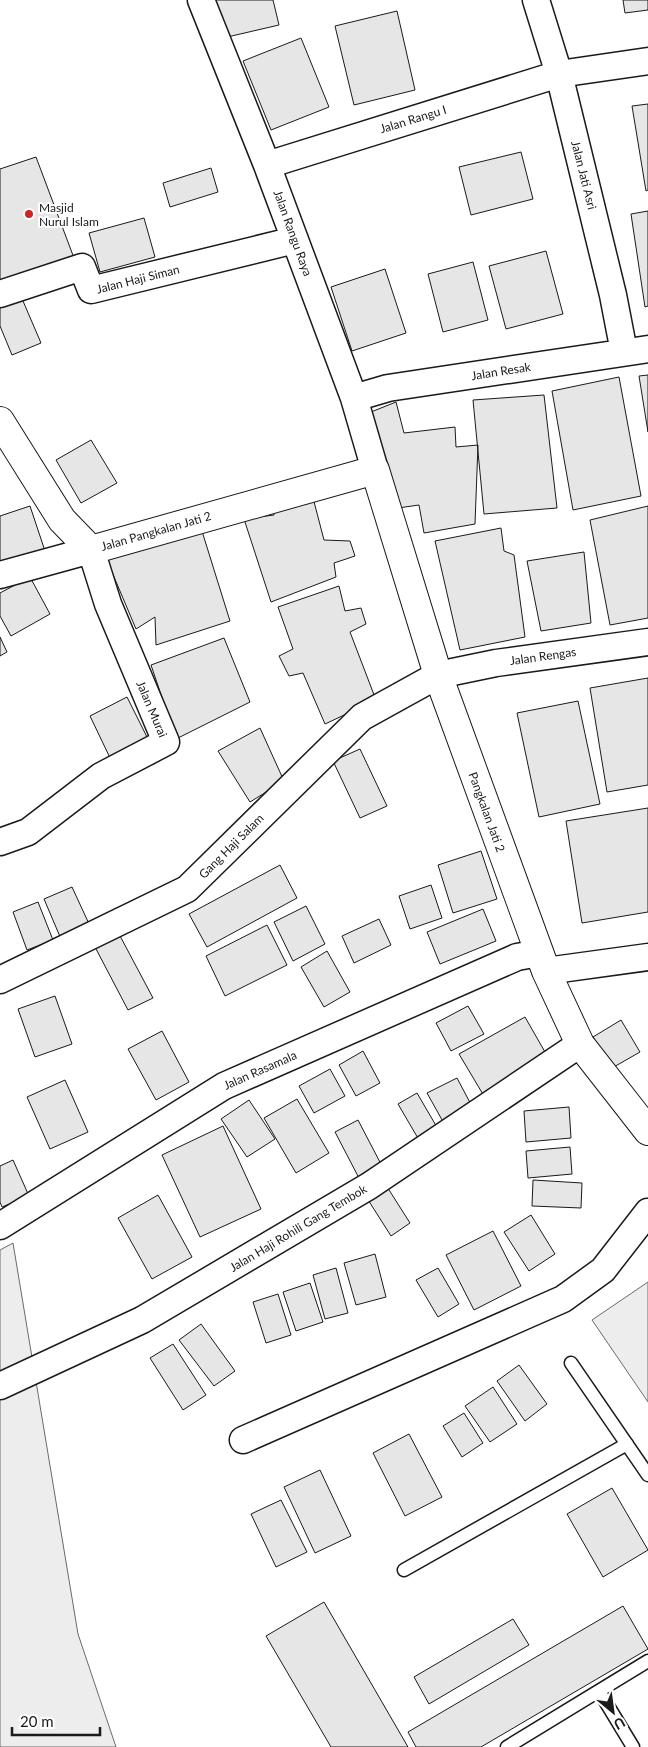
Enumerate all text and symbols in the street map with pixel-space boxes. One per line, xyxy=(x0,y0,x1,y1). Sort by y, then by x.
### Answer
street label: Jalan Rangu I xyxy=(378,102,448,136)
street label: Jalan Jati Asri xyxy=(568,139,600,211)
street label: Jalan Rangu Raya xyxy=(270,188,316,278)
place label: Masjid Nurul Islam xyxy=(39,200,99,229)
marker: Masjid Nurul Islam xyxy=(23,208,35,220)
street label: Jalan Haji Siman xyxy=(95,261,181,297)
street label: Jalan Resak xyxy=(470,359,533,383)
street label: Jalan Pangkalan Jati 2 xyxy=(99,508,213,554)
street label: Jalan Rengas xyxy=(509,644,577,668)
street label: Jalan Murai xyxy=(133,678,171,740)
street label: Pangkalan Jati 2 xyxy=(466,770,508,854)
street label: Gang Haji Salam xyxy=(195,810,267,882)
street label: Jalan Rasamala xyxy=(221,1047,299,1093)
street label: Jalan Haji Rohili Gang Tembok xyxy=(227,1181,370,1275)
north arrow xyxy=(588,1687,638,1737)
scale bar xyxy=(12,1704,100,1736)
text: 20 m xyxy=(20,1712,54,1730)
text: U xyxy=(611,1714,628,1734)

